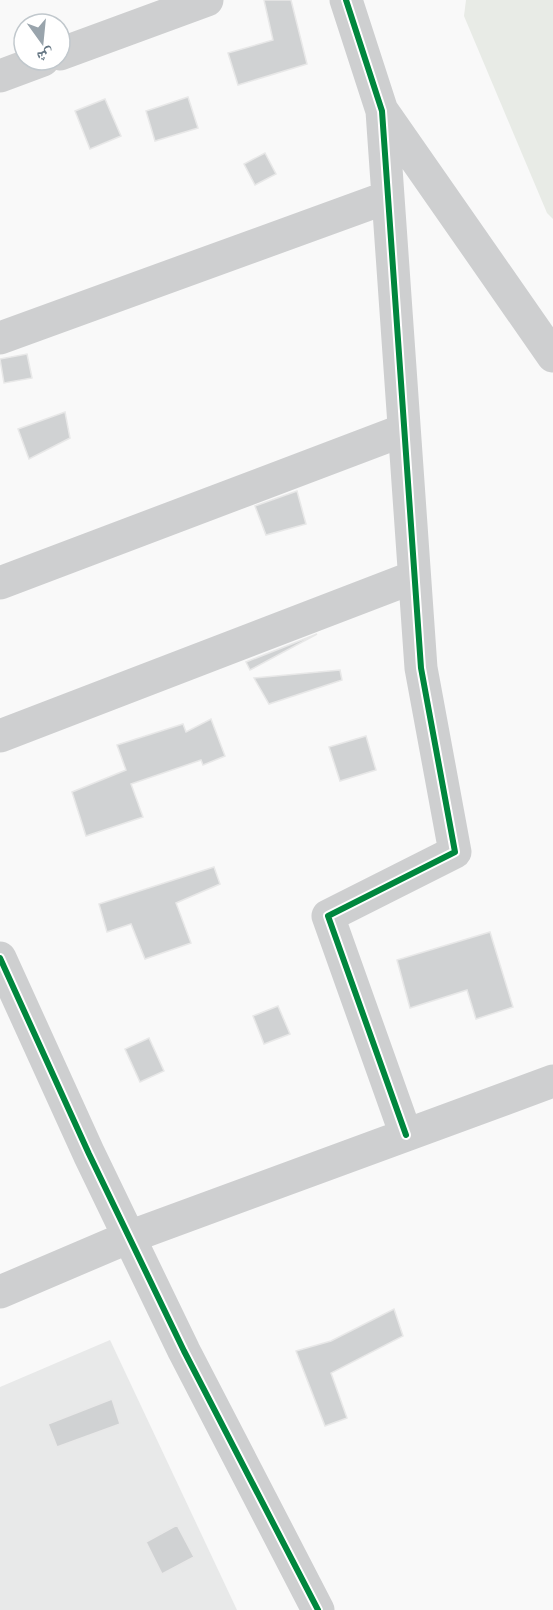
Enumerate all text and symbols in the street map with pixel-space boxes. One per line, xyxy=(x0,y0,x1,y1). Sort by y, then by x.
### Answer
north arrow xyxy=(12,12,72,72)
text: ش xyxy=(35,45,57,68)

